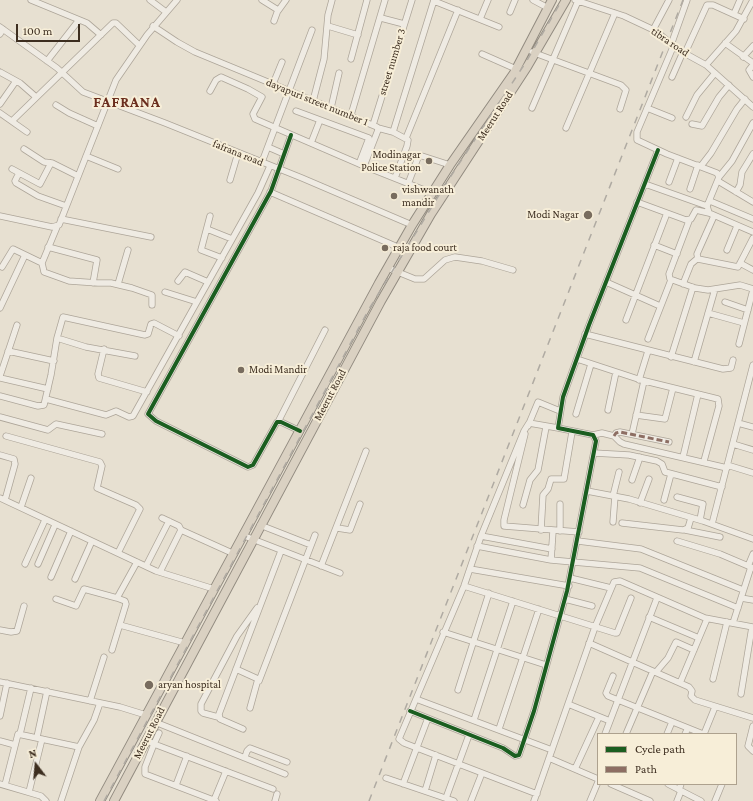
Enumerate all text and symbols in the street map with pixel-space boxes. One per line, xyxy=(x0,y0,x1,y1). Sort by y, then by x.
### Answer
scale bar xyxy=(18,16,82,42)
text: 100 m xyxy=(23,24,52,38)
street label: tibra road xyxy=(648,24,692,60)
street label: street number 3 xyxy=(376,27,408,97)
street label: dayapuri street number 1 xyxy=(264,75,370,129)
street label: Meerut Road xyxy=(474,89,516,143)
district label: FAFRANA xyxy=(93,93,161,111)
street label: fafrana road xyxy=(211,137,265,169)
place label: Modinagar Police Station xyxy=(361,148,421,174)
marker: Modinagar Police Station xyxy=(424,156,434,166)
place label: vishwanath mandir xyxy=(402,183,454,209)
marker: vishwanath mandir xyxy=(389,191,399,201)
place label: Modi Nagar xyxy=(527,208,579,222)
marker: Modi Nagar xyxy=(582,209,594,221)
place label: raja food court xyxy=(393,241,457,255)
marker: raja food court xyxy=(380,243,390,253)
place label: Modi Mandir xyxy=(249,363,307,377)
marker: Modi Mandir xyxy=(236,365,246,375)
street label: Meerut Road xyxy=(311,367,349,423)
place label: aryan hospital xyxy=(158,678,221,692)
marker: aryan hospital xyxy=(143,679,155,691)
street label: Meerut Road xyxy=(130,705,168,761)
legend xyxy=(597,733,737,785)
text: Cycle path xyxy=(635,742,685,756)
north arrow xyxy=(16,745,56,785)
text: N xyxy=(27,747,38,760)
text: Path xyxy=(635,762,657,776)

